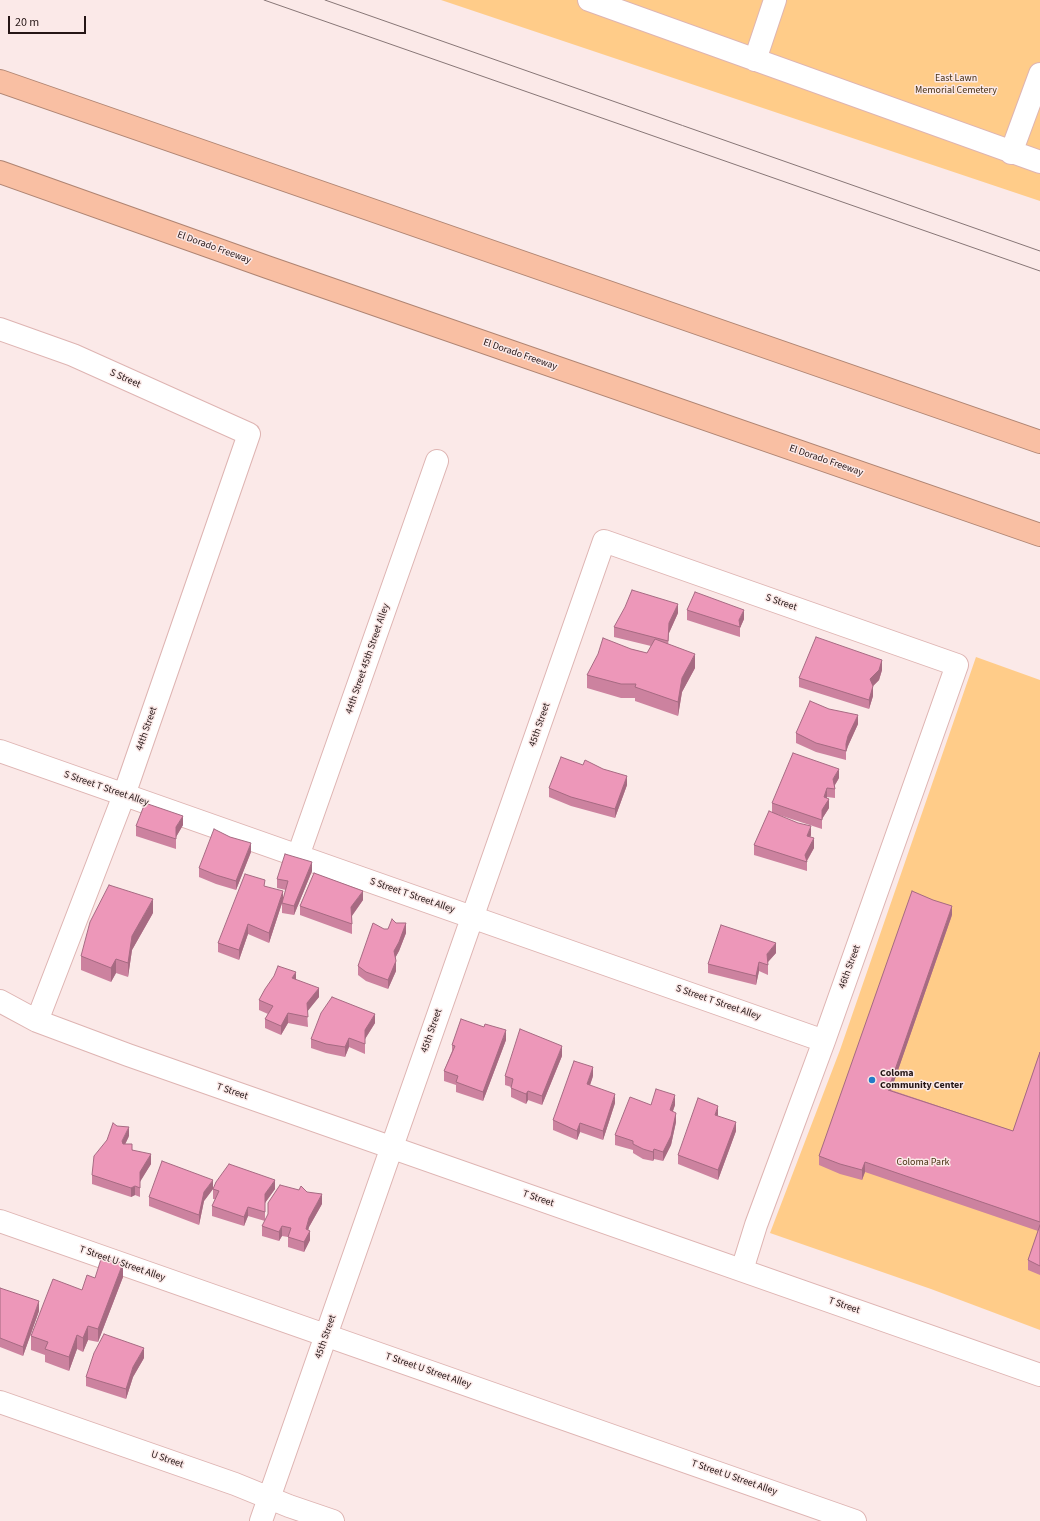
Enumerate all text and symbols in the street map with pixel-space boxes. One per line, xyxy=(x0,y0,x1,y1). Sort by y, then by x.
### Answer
scale bar xyxy=(10,8,88,34)
text: 20 m xyxy=(15,14,39,31)
park label: East Lawn Memorial Cemetery xyxy=(915,73,997,96)
street label: El Dorado Freeway xyxy=(176,229,252,267)
street label: El Dorado Freeway xyxy=(481,337,559,373)
street label: S Street xyxy=(108,367,142,391)
street label: El Dorado Freeway xyxy=(787,443,865,479)
street label: S Street xyxy=(764,592,798,614)
street label: 44th Street 45th Street Alley xyxy=(343,602,393,716)
street label: 45th Street xyxy=(527,701,553,749)
street label: 44th Street xyxy=(134,705,160,753)
street label: S Street T Street Alley xyxy=(62,769,150,809)
street label: S Street T Street Alley xyxy=(368,876,456,916)
street label: 46th Street xyxy=(837,943,863,991)
street label: S Street T Street Alley xyxy=(674,983,762,1023)
street label: 45th Street xyxy=(419,1007,445,1055)
place label: Coloma Community Center xyxy=(880,1068,963,1092)
marker: Coloma Community Center xyxy=(867,1075,877,1085)
street label: T Street xyxy=(215,1081,249,1103)
park label: Coloma Park xyxy=(896,1157,950,1169)
street label: T Street xyxy=(521,1188,555,1210)
street label: T Street U Street Alley xyxy=(77,1244,167,1284)
street label: T Street xyxy=(827,1295,861,1317)
street label: 45th Street xyxy=(313,1313,339,1361)
street label: T Street U Street Alley xyxy=(383,1351,473,1391)
street label: U Street xyxy=(149,1449,185,1471)
street label: T Street U Street Alley xyxy=(689,1458,779,1498)

